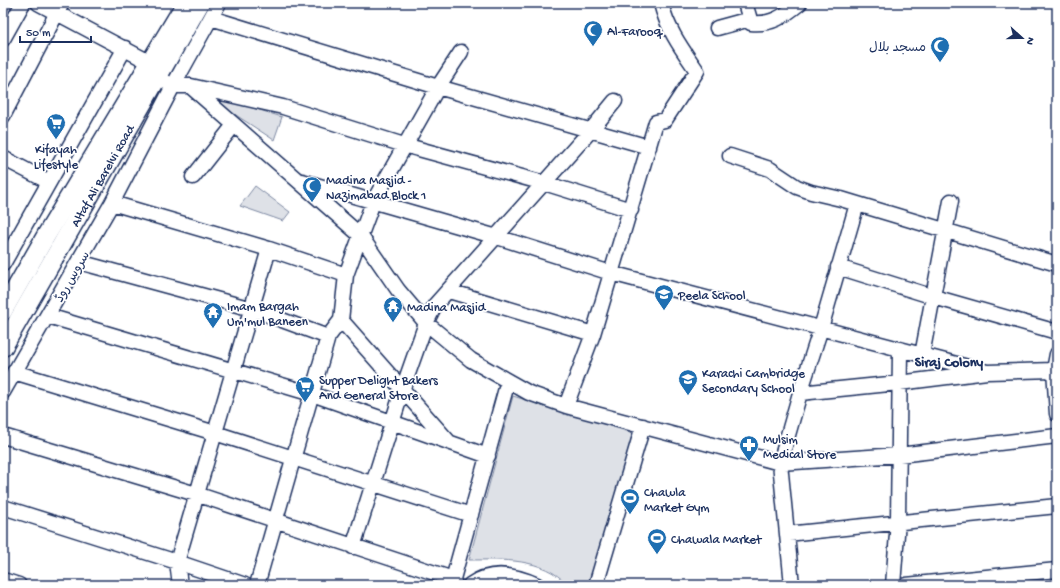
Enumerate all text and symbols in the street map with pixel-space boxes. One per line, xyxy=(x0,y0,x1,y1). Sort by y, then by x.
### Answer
scale bar xyxy=(20,18,91,44)
north arrow xyxy=(1002,18,1042,58)
mosque icon: Al-Farooq xyxy=(582,19,604,47)
place label: Al-Farooq xyxy=(607,25,664,40)
text: 50 m xyxy=(26,27,51,41)
mosque icon: مسجد بلال xyxy=(929,35,951,63)
text: N xyxy=(1023,35,1036,46)
place label: مسجد بلال xyxy=(869,41,926,56)
supermarket icon: Kifayah Lifestyle xyxy=(45,112,67,140)
street label: Altaf Ali Barelvi Road xyxy=(69,122,139,230)
place label: Kifayah Lifestyle xyxy=(34,143,78,173)
place label: Madina Masjid - Nazimabad Block 1 xyxy=(326,174,426,204)
mosque icon: Madina Masjid - Nazimabad Block 1 xyxy=(301,175,323,203)
street label: سروس روڈ xyxy=(52,248,94,306)
school or university icon: Peela School xyxy=(653,283,675,311)
place label: Peela School xyxy=(677,289,746,304)
temple icon: Madina Masjid xyxy=(382,295,404,323)
place label: Imam Bargah Um'mul Baneen xyxy=(227,300,309,330)
temple icon: Imam Bargah Um'mul Baneen xyxy=(202,301,224,329)
place label: Madina Masjid xyxy=(407,301,487,316)
district label: Siraj Colony xyxy=(915,355,983,372)
place label: Karachi Cambridge Secondary School xyxy=(702,367,805,397)
school or university icon: Karachi Cambridge Secondary School xyxy=(677,368,699,396)
place label: Supper Delight Bakers And General Store xyxy=(319,374,439,404)
supermarket icon: Supper Delight Bakers And General Store xyxy=(294,375,316,403)
place label: Mulsim Medical Store xyxy=(763,433,836,463)
pharmacy icon: Mulsim Medical Store xyxy=(738,434,760,462)
place label: Chawla Market Gym xyxy=(644,486,710,516)
sports icon: Chawla Market Gym xyxy=(619,487,641,515)
sports icon: Chawala Market xyxy=(646,527,668,555)
place label: Chawala Market xyxy=(671,533,763,548)

